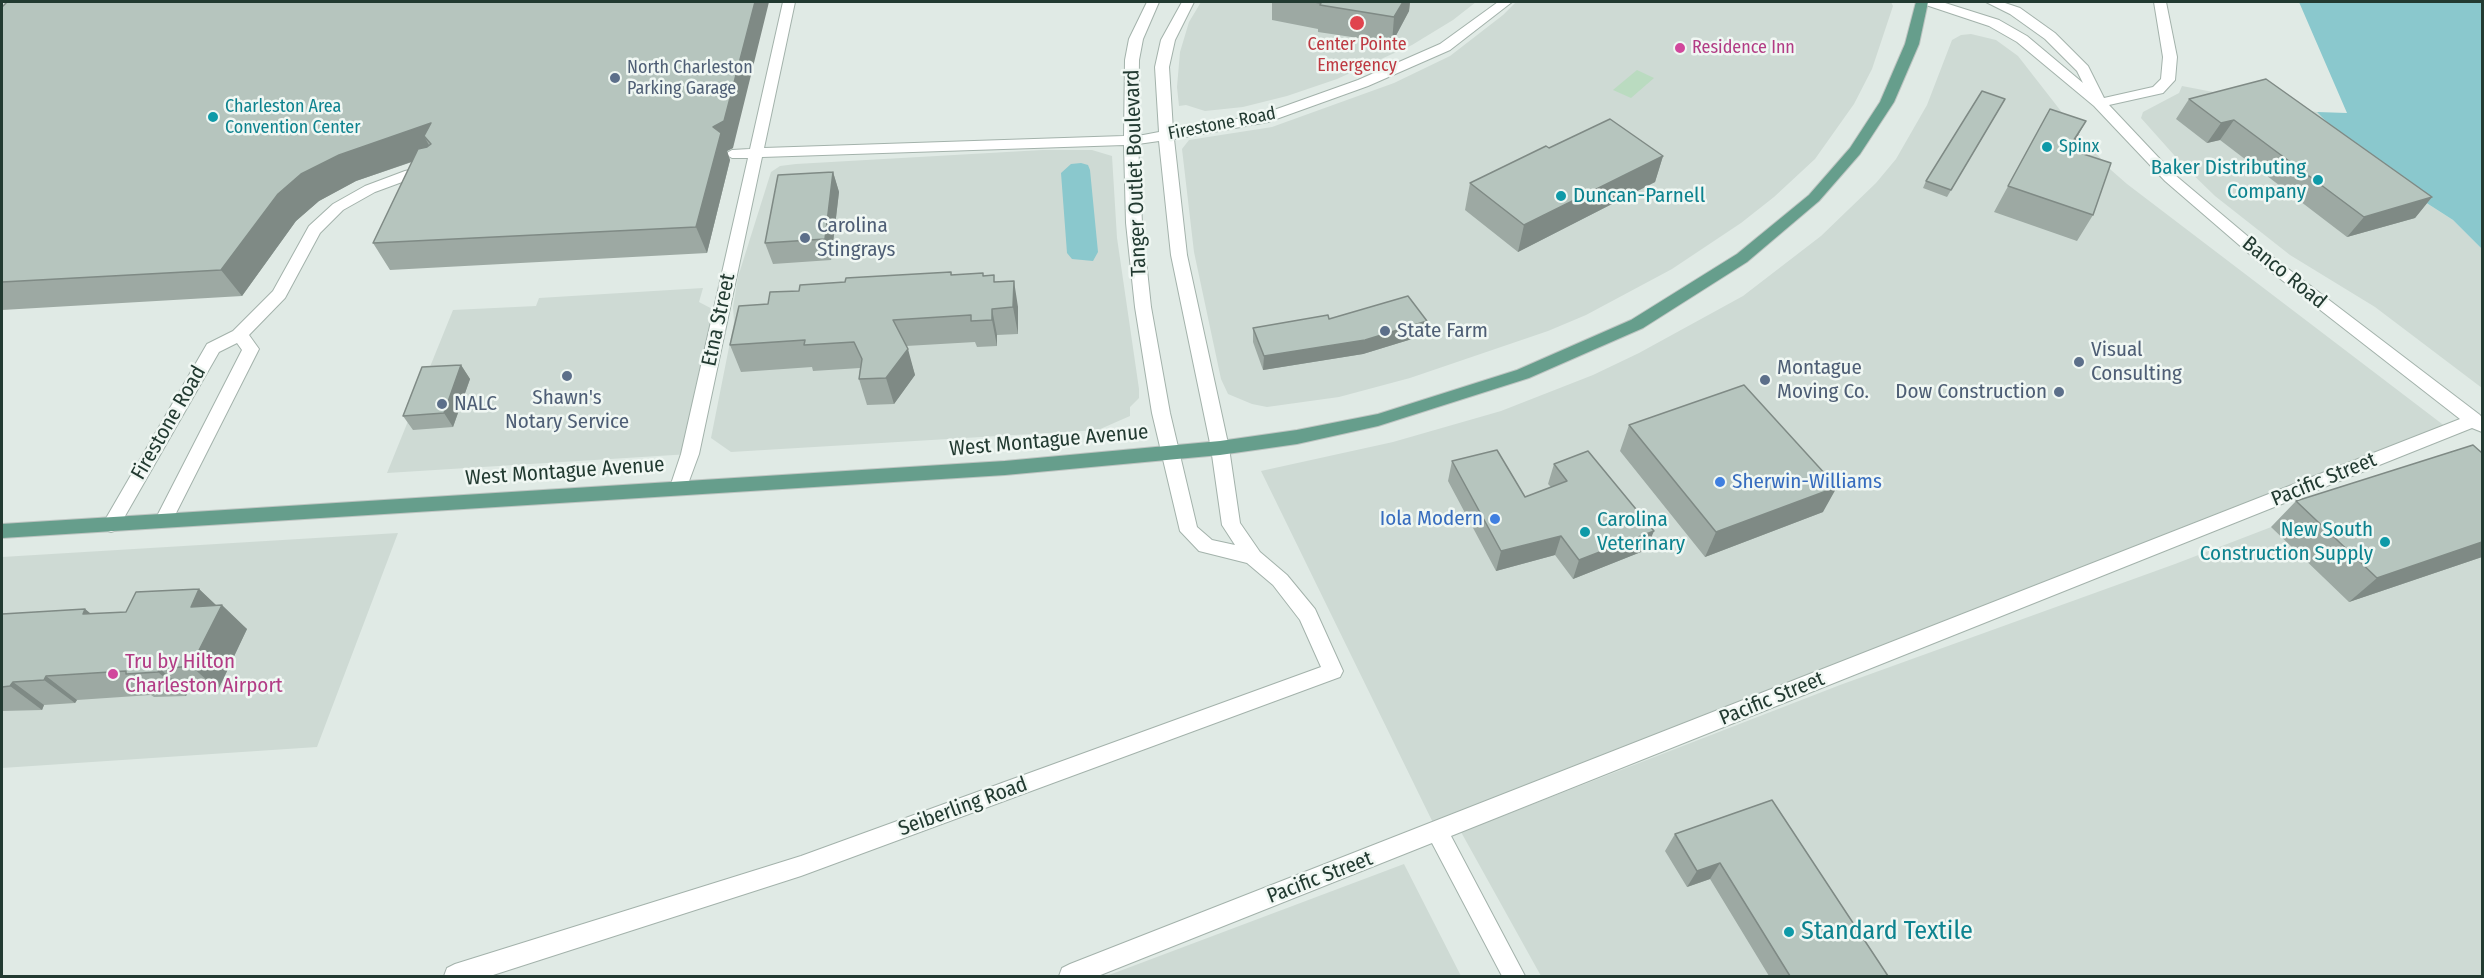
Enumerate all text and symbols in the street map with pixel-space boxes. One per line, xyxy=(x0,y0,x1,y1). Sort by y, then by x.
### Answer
marker: Center Pointe Emergency xyxy=(1348,14,1366,32)
place label: Center Pointe Emergency xyxy=(1307,34,1407,76)
place label: Residence Inn xyxy=(1692,37,1795,59)
marker: Residence Inn xyxy=(1673,41,1687,55)
place label: North Charleston Parking Garage xyxy=(627,57,753,100)
street label: Tanger Outlet Boulevard xyxy=(1120,69,1152,277)
marker: North Charleston Parking Garage xyxy=(608,71,622,85)
place label: Charleston Area Convention Center xyxy=(225,96,360,138)
street label: Firestone Road xyxy=(1166,103,1278,145)
marker: Charleston Area Convention Center xyxy=(206,110,220,124)
place label: Spinx xyxy=(2059,136,2099,158)
marker: Spinx xyxy=(2040,140,2054,154)
place label: Baker Distributing Company xyxy=(2151,155,2306,205)
marker: Baker Distributing Company xyxy=(2311,173,2325,187)
place label: Duncan-Parnell xyxy=(1573,183,1705,209)
marker: Duncan-Parnell xyxy=(1554,189,1568,203)
place label: Carolina Stingrays xyxy=(817,213,895,263)
marker: Carolina Stingrays xyxy=(798,231,812,245)
street label: Banco Road xyxy=(2237,231,2331,315)
street label: Etna Street xyxy=(697,271,741,369)
place label: State Farm xyxy=(1397,318,1488,344)
marker: State Farm xyxy=(1378,324,1392,338)
place label: Visual Consulting xyxy=(2091,337,2182,387)
place label: Montague Moving Co. xyxy=(1777,355,1869,405)
marker: Visual Consulting xyxy=(2072,355,2086,369)
street label: Firestone Road xyxy=(126,362,212,484)
marker: Shawn's Notary Service xyxy=(560,369,574,383)
marker: Montague Moving Co. xyxy=(1758,373,1772,387)
place label: Dow Construction xyxy=(1895,379,2047,405)
place label: Shawn's Notary Service xyxy=(505,385,629,435)
marker: Dow Construction xyxy=(2052,385,2066,399)
place label: NALC xyxy=(454,391,497,417)
marker: NALC xyxy=(435,397,449,411)
street label: West Montague Avenue xyxy=(949,420,1149,462)
street label: Pacific Street xyxy=(2268,448,2380,512)
street label: West Montague Avenue xyxy=(465,452,665,492)
place label: Sherwin-Williams xyxy=(1732,469,1882,495)
marker: Sherwin-Williams xyxy=(1713,475,1727,489)
place label: Iola Modern xyxy=(1380,506,1483,532)
place label: Carolina Veterinary xyxy=(1597,507,1685,557)
marker: Iola Modern xyxy=(1488,512,1502,526)
place label: New South Construction Supply xyxy=(2200,517,2373,567)
marker: Carolina Veterinary xyxy=(1578,525,1592,539)
marker: New South Construction Supply xyxy=(2378,535,2392,549)
place label: Tru by Hilton Charleston Airport xyxy=(125,649,283,699)
marker: Tru by Hilton Charleston Airport xyxy=(106,667,120,681)
street label: Pacific Street xyxy=(1716,667,1828,731)
street label: Seiberling Road xyxy=(895,772,1031,842)
street label: Pacific Street xyxy=(1264,846,1376,910)
place label: Standard Textile xyxy=(1801,916,1973,948)
marker: Standard Textile xyxy=(1782,925,1796,939)

